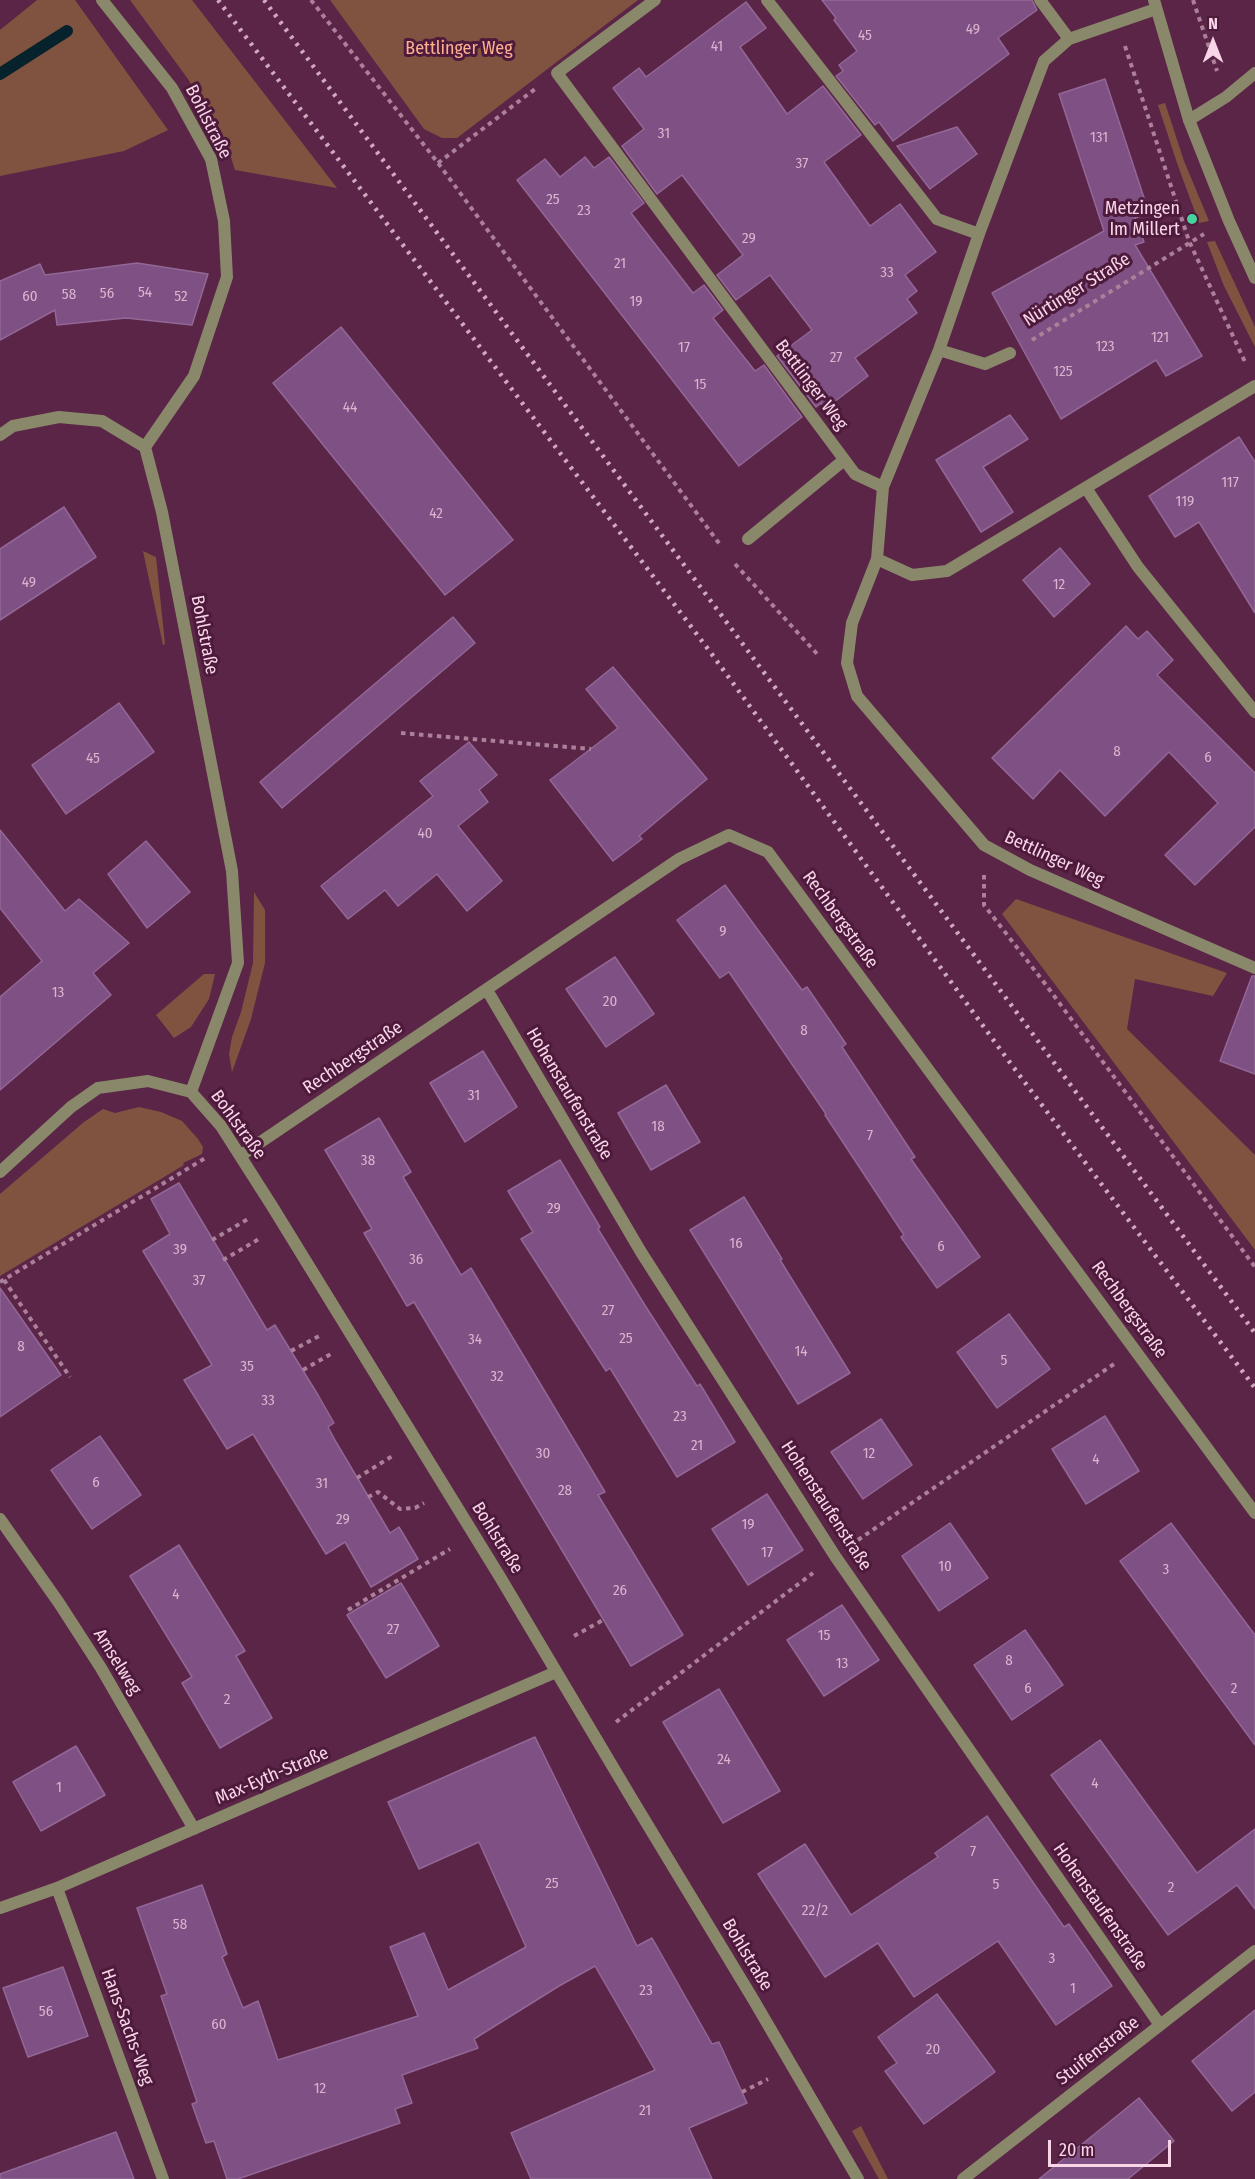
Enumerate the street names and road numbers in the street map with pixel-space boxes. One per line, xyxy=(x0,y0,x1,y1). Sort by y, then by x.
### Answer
street label: Bohlstraße xyxy=(180,81,236,163)
street label: Nürtinger Straße xyxy=(1020,249,1134,331)
street label: Bettlinger Weg xyxy=(770,336,852,434)
street label: Bohlstraße xyxy=(186,594,222,676)
street label: Bettlinger Weg xyxy=(1001,827,1107,891)
street label: Rechbergstraße xyxy=(797,867,883,973)
street label: Rechbergstraße xyxy=(299,1017,407,1099)
street label: Hohenstaufenstraße xyxy=(521,1024,617,1164)
street label: Bohlstraße xyxy=(206,1086,270,1164)
street label: Rechbergstraße xyxy=(1086,1257,1172,1363)
street label: Hohenstaufenstraße xyxy=(776,1437,876,1575)
street label: Bohlstraße xyxy=(467,1498,527,1578)
street label: Amselweg xyxy=(88,1625,146,1699)
street label: Max-Eyth-Straße xyxy=(212,1742,332,1810)
street label: Hohenstaufenstraße xyxy=(1048,1839,1152,1975)
street label: Bohlstraße xyxy=(717,1915,777,1995)
street label: Hans-Sachs-Weg xyxy=(96,1966,158,2088)
street label: Stuifenstraße xyxy=(1052,2012,1144,2090)

